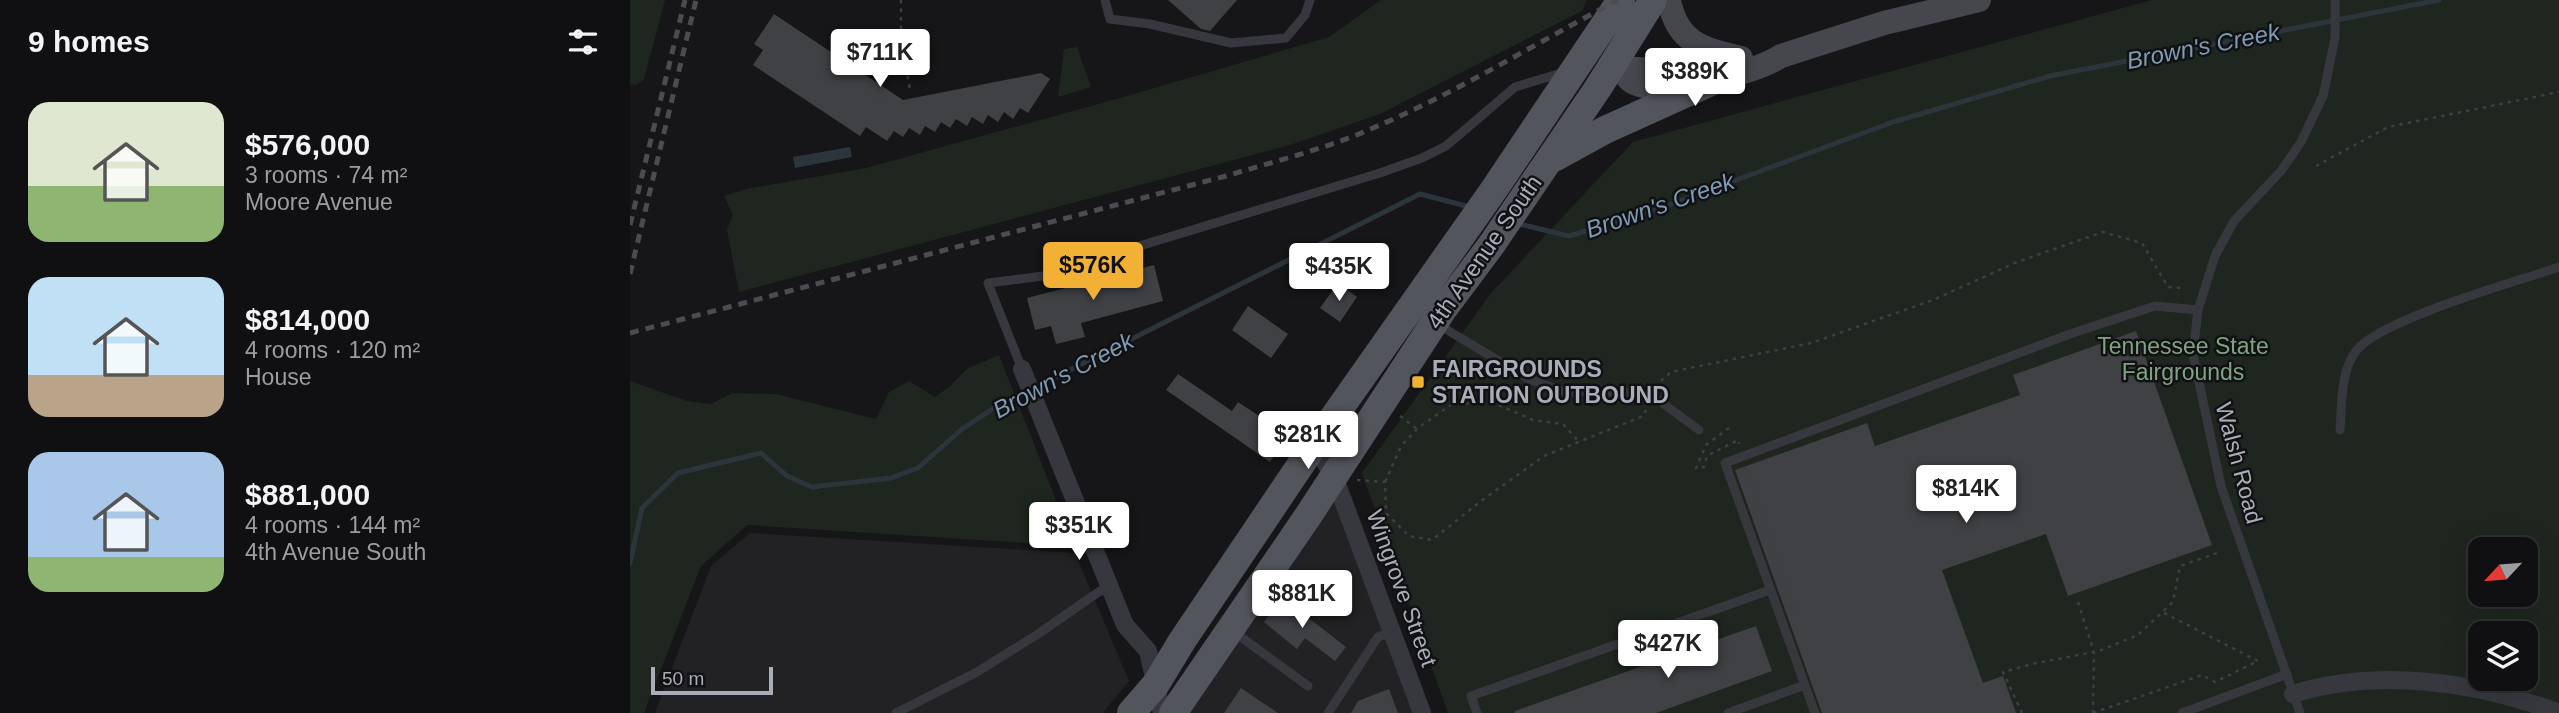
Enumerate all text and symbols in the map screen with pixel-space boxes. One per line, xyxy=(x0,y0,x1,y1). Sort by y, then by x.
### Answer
water label: Brown's Creek xyxy=(2124,18,2284,74)
icon: filters xyxy=(564,23,602,61)
text: 9 homes xyxy=(28,25,150,58)
pin: $711K xyxy=(831,29,929,89)
text: $711K xyxy=(847,39,913,65)
pin: $389K xyxy=(1646,48,1744,108)
text: $389K xyxy=(1661,58,1729,84)
text: $576,000 xyxy=(245,128,370,161)
icon: home xyxy=(84,130,168,214)
text: 3 rooms · 74 m² xyxy=(245,162,407,188)
water label: Brown's Creek xyxy=(1582,166,1740,243)
street label: 4th Avenue South xyxy=(1421,170,1547,334)
text: Moore Avenue xyxy=(245,189,393,215)
pin: $576K xyxy=(1044,243,1142,302)
pin: $435K xyxy=(1290,244,1388,303)
text: $576K xyxy=(1059,252,1127,278)
text: $435K xyxy=(1305,253,1373,279)
text: $814,000 xyxy=(245,303,370,336)
icon: home xyxy=(84,305,168,389)
water label: Brown's Creek xyxy=(988,326,1140,423)
park label: Tennessee State Fairgrounds xyxy=(2097,333,2269,385)
text: 4 rooms · 120 m² xyxy=(245,337,420,363)
place label: FAIRGROUNDS STATION OUTBOUND xyxy=(1432,356,1669,408)
text: House xyxy=(245,364,311,390)
marker: FAIRGROUNDS STATION OUTBOUND xyxy=(1410,374,1426,390)
street label: Walsh Road xyxy=(2210,400,2268,526)
pin: $281K xyxy=(1259,412,1357,471)
text: $281K xyxy=(1274,421,1342,447)
pin: $814K xyxy=(1917,466,2015,525)
text: $814K xyxy=(1932,475,2000,501)
text: $881,000 xyxy=(245,478,370,511)
icon: home xyxy=(84,480,168,564)
pin: $351K xyxy=(1030,503,1128,562)
street label: Wingrove Street xyxy=(1362,506,1443,670)
text: 4 rooms · 144 m² xyxy=(245,512,420,538)
text: $351K xyxy=(1045,512,1113,538)
north arrow xyxy=(2468,537,2538,607)
map controls xyxy=(2468,537,2538,691)
text: 4th Avenue South xyxy=(245,539,426,565)
pin: $881K xyxy=(1253,570,1351,630)
text: $881K xyxy=(1268,580,1336,606)
pin: $427K xyxy=(1619,620,1717,680)
button: layers xyxy=(2468,621,2538,691)
text: $427K xyxy=(1634,630,1702,656)
scale bar xyxy=(651,664,774,696)
text: 50 m xyxy=(662,668,704,689)

